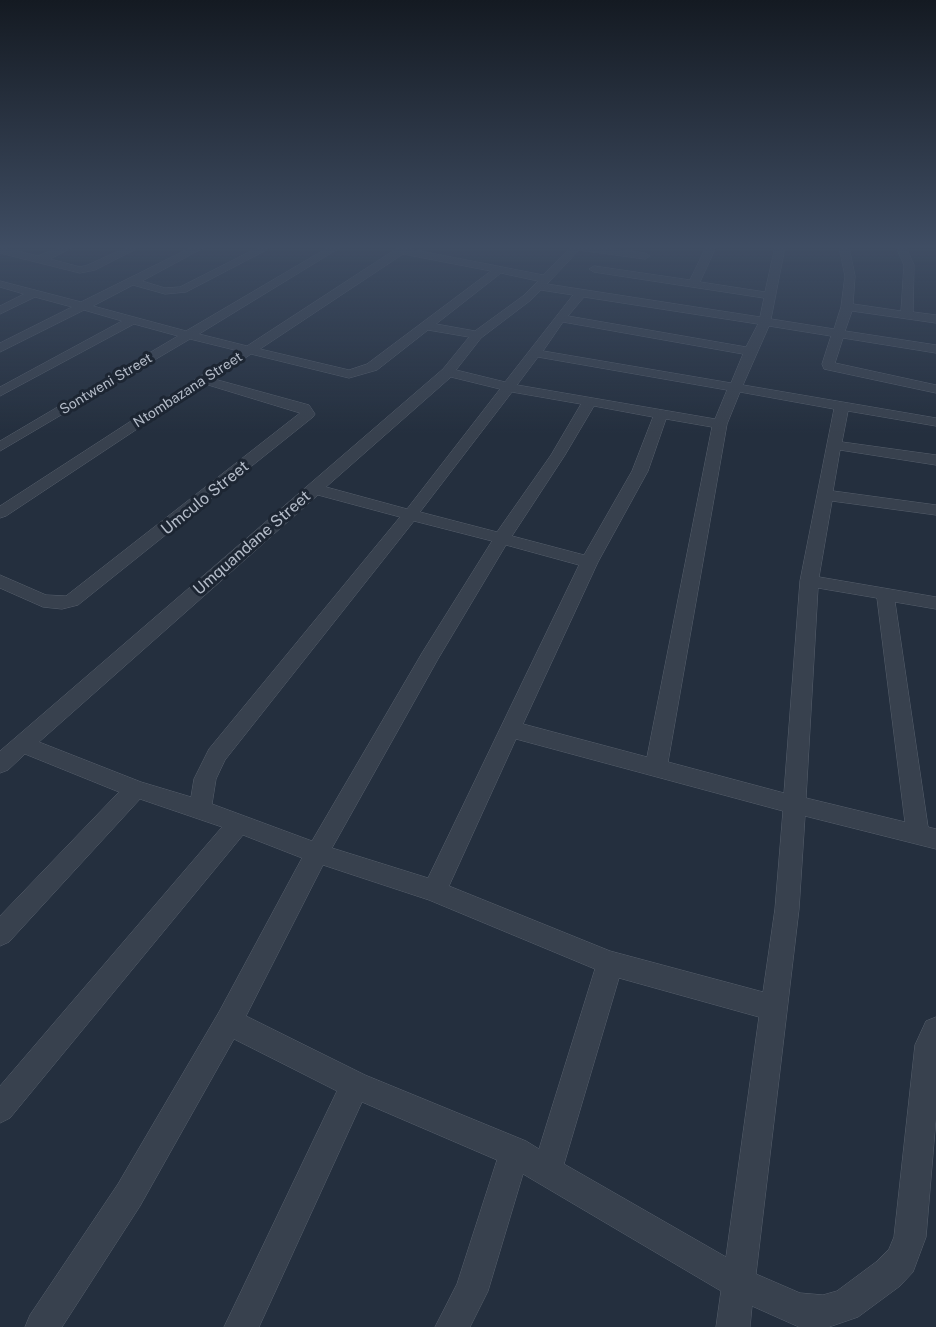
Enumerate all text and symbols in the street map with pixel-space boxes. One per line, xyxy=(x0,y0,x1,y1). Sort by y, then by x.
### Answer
street label: Ntombazana Street xyxy=(130,349,246,431)
street label: Sontweni Street xyxy=(57,350,155,418)
street label: Umculo Street xyxy=(157,457,253,539)
street label: Umquandane Street xyxy=(189,487,315,599)

